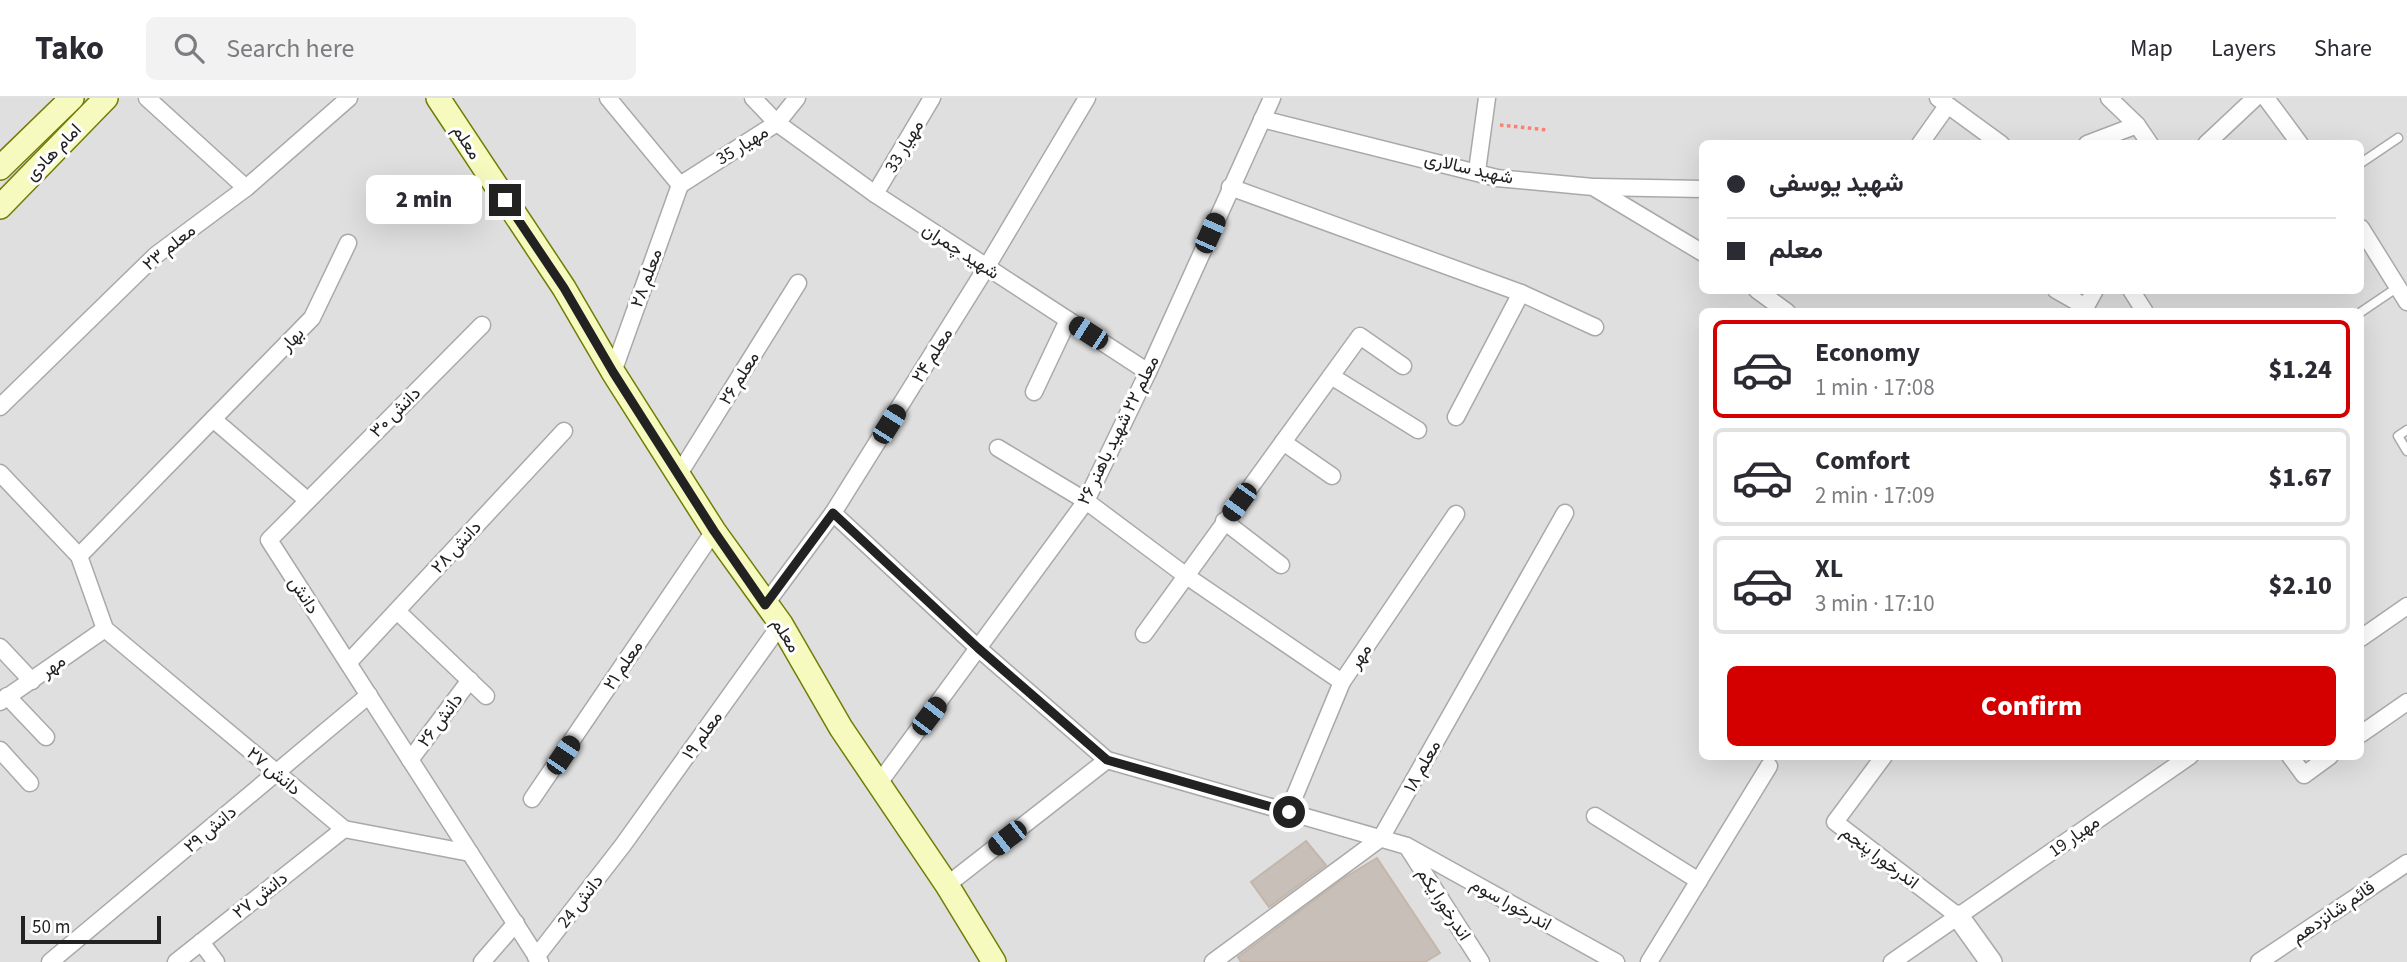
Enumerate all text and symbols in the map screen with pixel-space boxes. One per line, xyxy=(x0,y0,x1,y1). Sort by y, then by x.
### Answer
search box xyxy=(146,17,636,80)
text: Tako xyxy=(35,25,104,72)
icon: search xyxy=(170,29,208,67)
text: Search here xyxy=(226,30,354,67)
text: Map xyxy=(2130,31,2173,66)
text: Layers xyxy=(2211,31,2276,66)
text: Share xyxy=(2314,31,2372,66)
street label: مهیار 33 xyxy=(879,115,930,177)
street label: امام هادی xyxy=(20,118,87,187)
street label: معلم xyxy=(446,120,487,165)
street label: مهیار 35 xyxy=(711,120,773,171)
street label: شهید سالاری xyxy=(1422,146,1516,191)
text: شهید یوسفی xyxy=(1769,164,1904,201)
callout: 2 min xyxy=(365,176,480,224)
text: 2 min xyxy=(396,183,452,216)
route end xyxy=(489,184,521,216)
car xyxy=(1192,210,1229,256)
street label: شهید چمران xyxy=(917,217,1004,286)
street label: معلم ۲۳ xyxy=(137,218,201,277)
text: معلم xyxy=(1769,231,1823,268)
street label: معلم ۲۸ xyxy=(624,245,669,311)
car xyxy=(1065,313,1112,353)
street label: بهار xyxy=(274,322,310,358)
street label: معلم ۲۴ xyxy=(906,323,959,387)
text: Economy xyxy=(1815,334,1920,371)
icon: car xyxy=(1731,338,1794,401)
street label: معلم ۲۶ xyxy=(713,347,766,410)
street label: معلم ۲۲ شهید باهنر ۲۶ xyxy=(1071,351,1165,509)
text: $1.24 xyxy=(2268,351,2332,388)
text: 1 min · 17:08 xyxy=(1815,371,1935,404)
street label: دانش ۳۰ xyxy=(364,381,427,444)
car xyxy=(869,401,910,447)
text: Comfort xyxy=(1815,442,1910,479)
icon: car xyxy=(1731,446,1794,509)
text: $1.67 xyxy=(2268,459,2332,496)
car xyxy=(1219,479,1260,525)
text: 2 min · 17:09 xyxy=(1815,479,1935,512)
street label: دانش ۲۸ xyxy=(425,515,487,579)
text: XL xyxy=(1815,550,1843,587)
icon: car xyxy=(1731,554,1794,617)
text: $2.10 xyxy=(2268,567,2332,604)
street label: دانش xyxy=(282,572,325,619)
text: 3 min · 17:10 xyxy=(1815,587,1935,620)
street label: معلم xyxy=(765,613,806,658)
street label: معلم ۲۱ xyxy=(598,635,649,695)
street label: مهر xyxy=(1342,639,1378,675)
street label: مهر xyxy=(35,649,71,685)
button: Confirm xyxy=(1727,666,2336,746)
street label: دانش ۲۶ xyxy=(412,688,469,753)
car xyxy=(908,693,951,739)
street label: معلم ۱۹ xyxy=(676,706,729,765)
car xyxy=(543,732,584,778)
street label: معلم ۱۸ xyxy=(1398,736,1447,797)
street label: دانش ۲۷ xyxy=(241,741,306,801)
route start xyxy=(1273,796,1305,828)
street label: دانش ٢٩ xyxy=(179,800,242,859)
street label: مهیار 19 xyxy=(2044,810,2105,863)
car xyxy=(984,817,1031,859)
street label: اندرخورا پنجم xyxy=(1836,820,1924,895)
street label: اندرخورا یکم xyxy=(1411,863,1477,946)
street label: دانش ٢٧ xyxy=(227,866,293,925)
street label: دانش 24 xyxy=(552,869,609,933)
street label: اندرخورا سوم xyxy=(1466,872,1556,937)
street label: قائم شانزدهم xyxy=(2287,875,2380,950)
scale bar xyxy=(21,913,161,945)
text: 50 m xyxy=(32,914,70,941)

